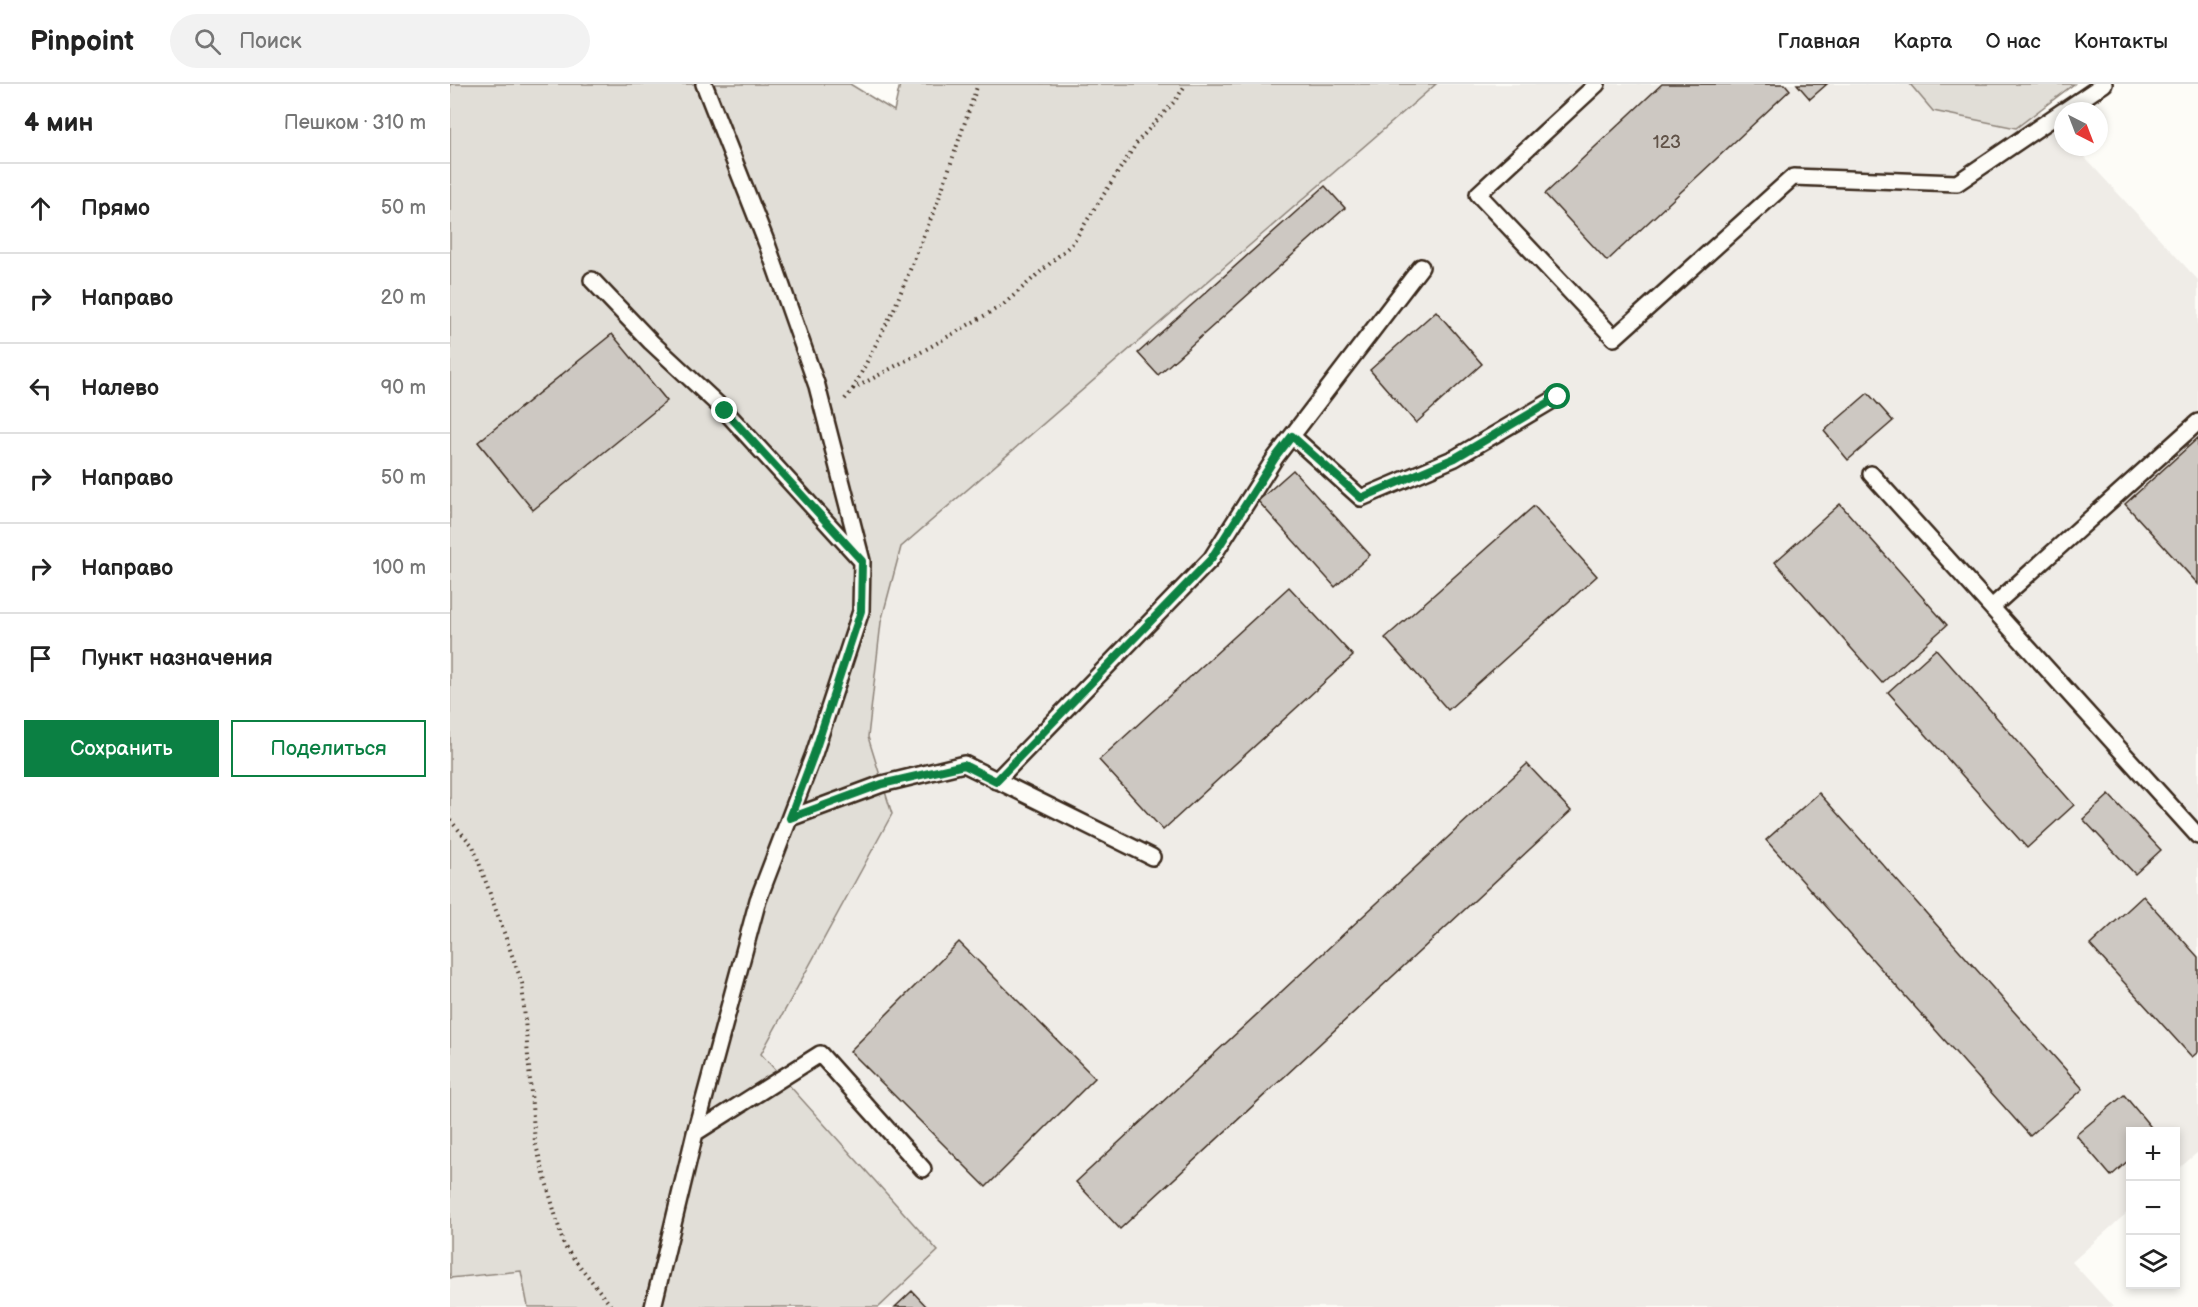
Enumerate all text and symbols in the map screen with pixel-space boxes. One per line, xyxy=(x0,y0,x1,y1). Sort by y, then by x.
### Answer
search box xyxy=(170,14,590,68)
text: Pinpoint xyxy=(30,25,134,58)
icon: search xyxy=(191,25,224,58)
text: Поиск xyxy=(239,28,302,55)
text: Главная xyxy=(1777,29,1860,54)
text: Карта xyxy=(1893,29,1952,54)
text: О нас xyxy=(1985,29,2041,54)
text: Контакты xyxy=(2074,29,2168,54)
north arrow xyxy=(2054,102,2108,156)
text: 4 мин xyxy=(24,108,93,139)
text: Пешком · 310 m xyxy=(284,111,426,135)
house number: 123 xyxy=(1653,132,1681,153)
icon: ahead xyxy=(24,192,57,225)
text: Прямо xyxy=(81,195,150,222)
text: 50 m xyxy=(381,196,426,220)
icon: right xyxy=(24,282,57,315)
text: Направо xyxy=(81,285,173,312)
text: 20 m xyxy=(381,286,426,310)
icon: left xyxy=(24,372,57,405)
text: Налево xyxy=(81,375,159,402)
text: 90 m xyxy=(381,376,426,400)
route start xyxy=(1544,383,1570,409)
route end xyxy=(711,397,737,423)
icon: right xyxy=(24,462,57,495)
text: Направо xyxy=(81,465,173,492)
text: 50 m xyxy=(381,466,426,490)
icon: right xyxy=(24,552,57,585)
text: Направо xyxy=(81,555,173,582)
text: 100 m xyxy=(373,556,426,580)
icon: arrive xyxy=(24,642,57,675)
text: Пункт назначения xyxy=(81,645,273,672)
button: Сохранить xyxy=(24,720,219,777)
button: Поделиться xyxy=(231,720,426,777)
map controls xyxy=(2126,1127,2180,1289)
button: + xyxy=(2126,1127,2180,1181)
button: − xyxy=(2126,1181,2180,1235)
button: layers xyxy=(2126,1235,2180,1289)

